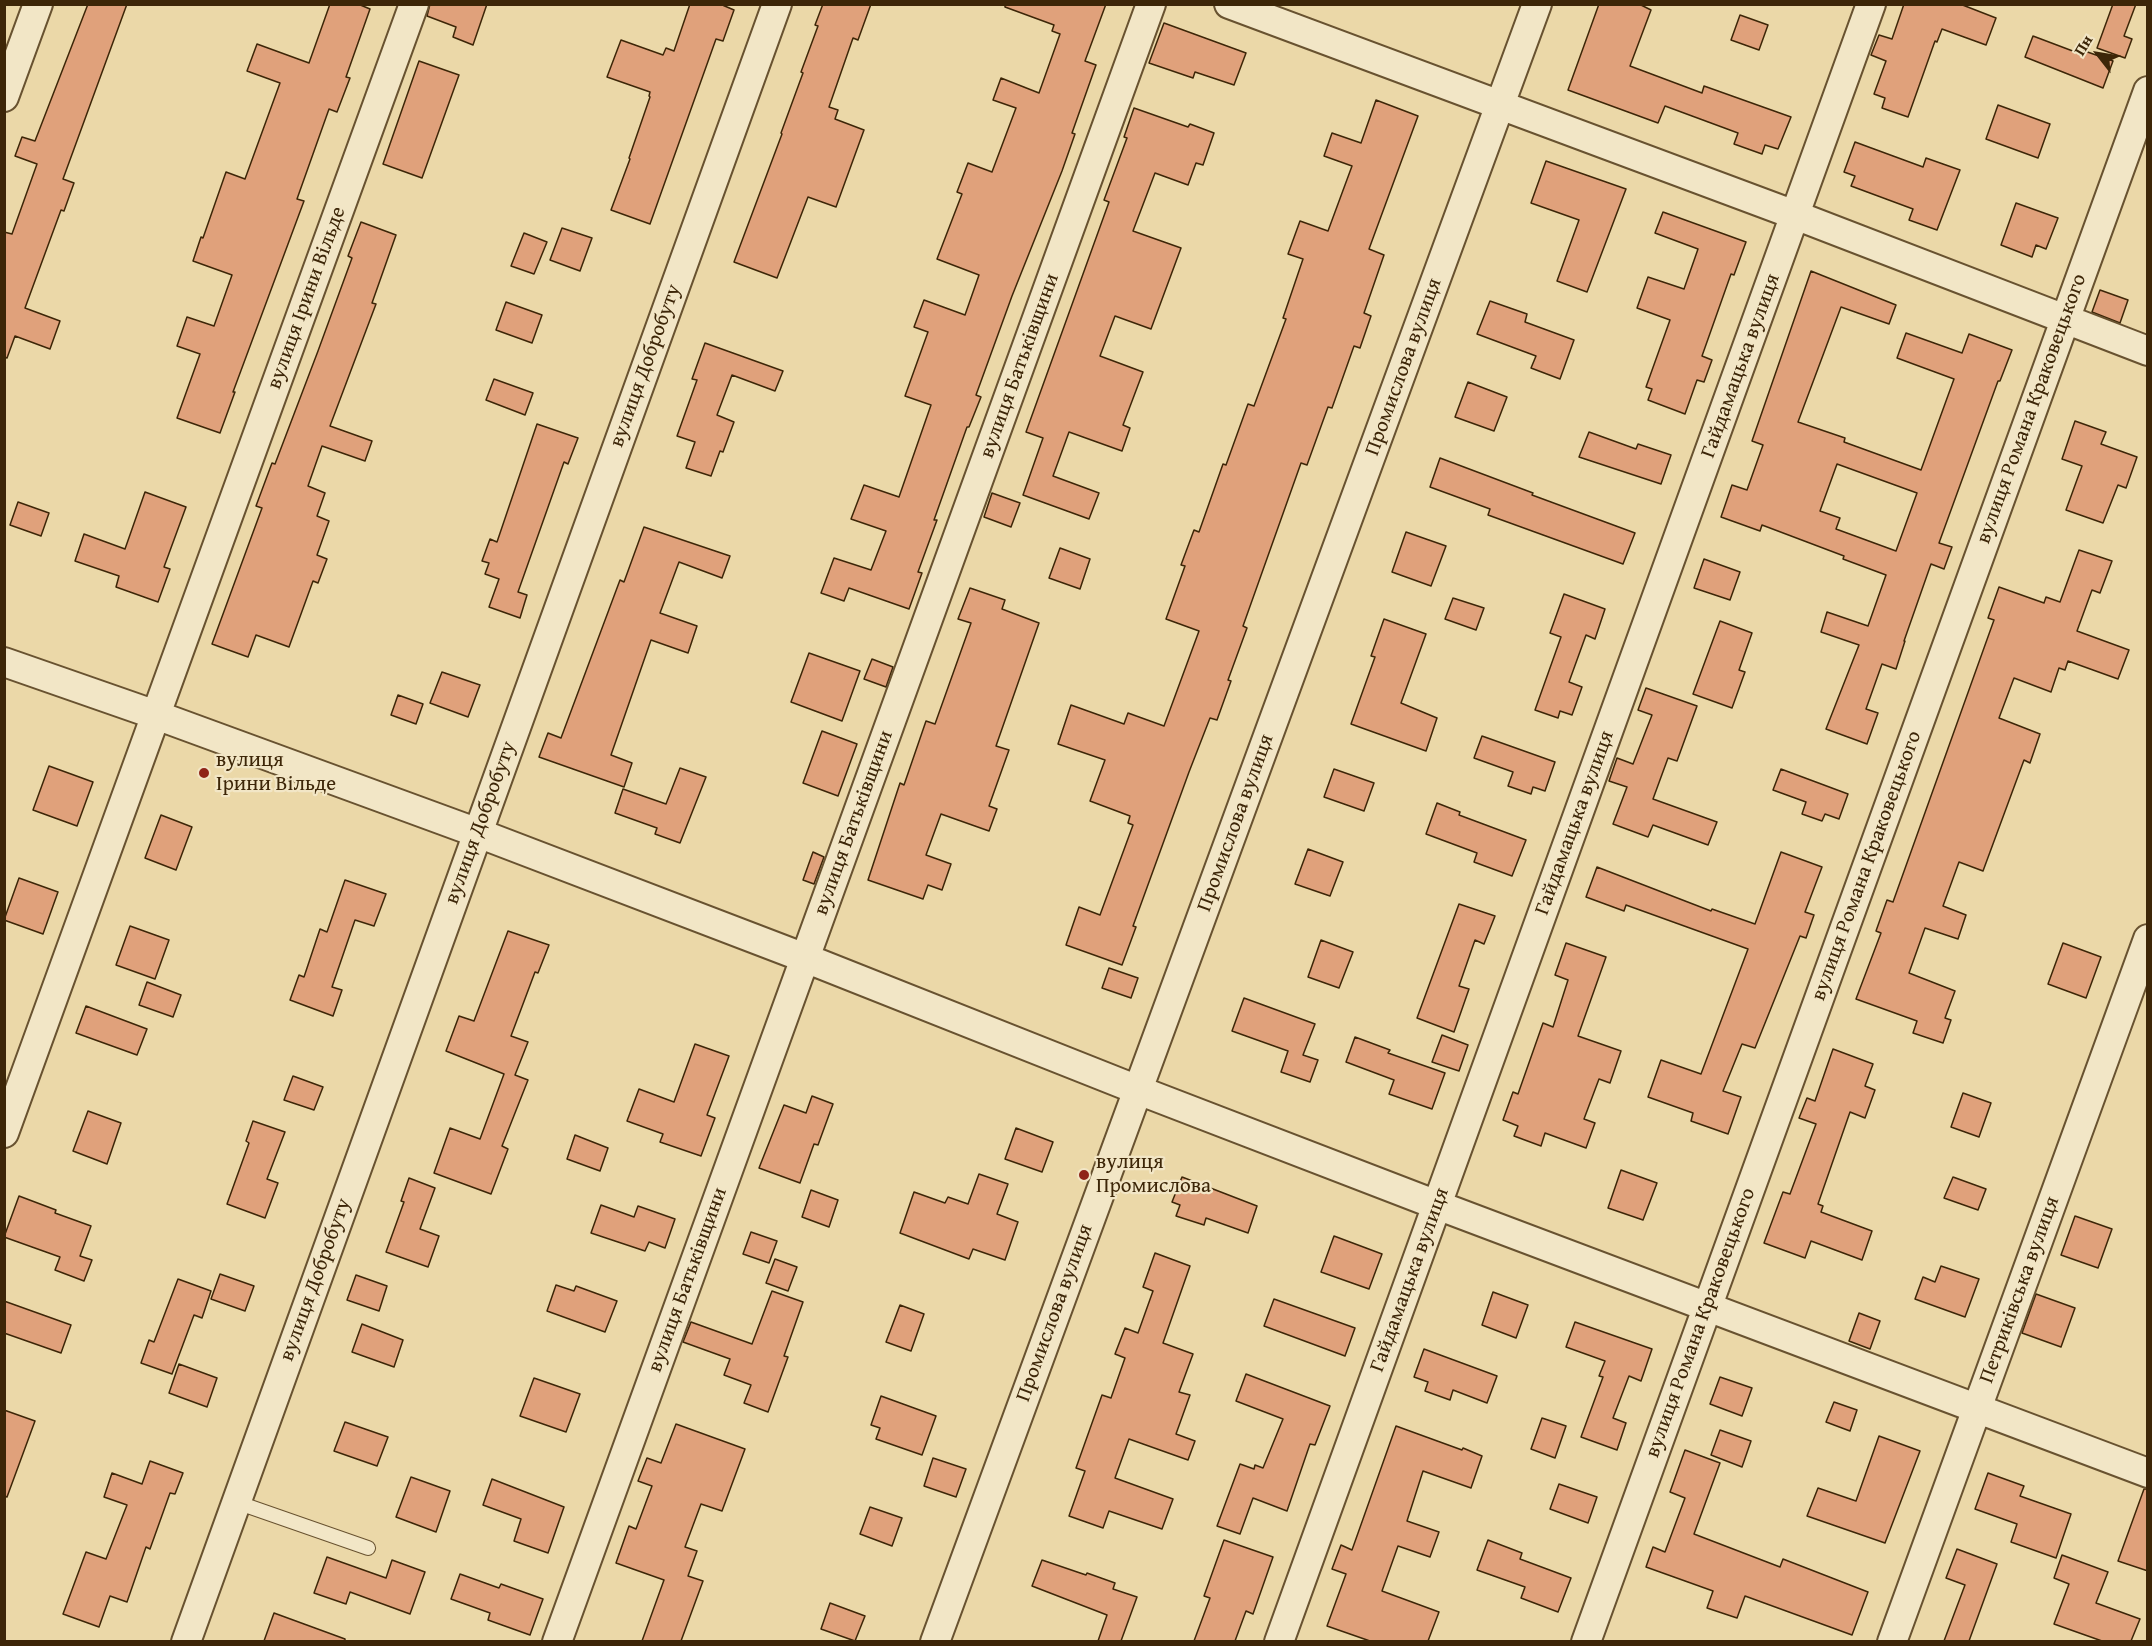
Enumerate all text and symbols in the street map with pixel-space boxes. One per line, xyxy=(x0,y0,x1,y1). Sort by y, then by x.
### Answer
north arrow xyxy=(2068,24,2128,84)
text: Пн xyxy=(2067,30,2098,60)
street label: вулиця Ірини Вільде xyxy=(262,203,352,393)
street label: вулиця Батьківщини xyxy=(975,270,1065,462)
street label: Гайдамацька вулиця xyxy=(1696,270,1786,462)
street label: вулиця Романа Краковецького xyxy=(1971,271,2093,547)
street label: Промислова вулиця xyxy=(1360,275,1448,459)
street label: вулиця Добробуту xyxy=(605,281,687,451)
street label: вулиця Батьківщини xyxy=(809,727,899,919)
street label: Гайдамацька вулиця xyxy=(1530,727,1620,919)
street label: вулиця Романа Краковецького xyxy=(1806,728,1928,1004)
street label: Промислова вулиця xyxy=(1192,731,1280,915)
street label: вулиця Добробуту xyxy=(440,738,522,908)
place label: вулиця Ірини Вільде xyxy=(216,748,336,798)
marker: вулиця Ірини Вільде xyxy=(197,766,211,780)
place label: вулиця Промислова xyxy=(1096,1150,1211,1200)
marker: вулиця Промислова xyxy=(1077,1168,1091,1182)
street label: вулиця Батьківщини xyxy=(643,1184,733,1376)
street label: Гайдамацька вулиця xyxy=(1365,1184,1455,1376)
street label: вулиця Романа Краковецького xyxy=(1640,1185,1762,1461)
street label: Петриківська вулиця xyxy=(1974,1193,2066,1387)
street label: вулиця Добробуту xyxy=(275,1195,357,1365)
street label: Промислова вулиця xyxy=(1011,1221,1099,1405)

